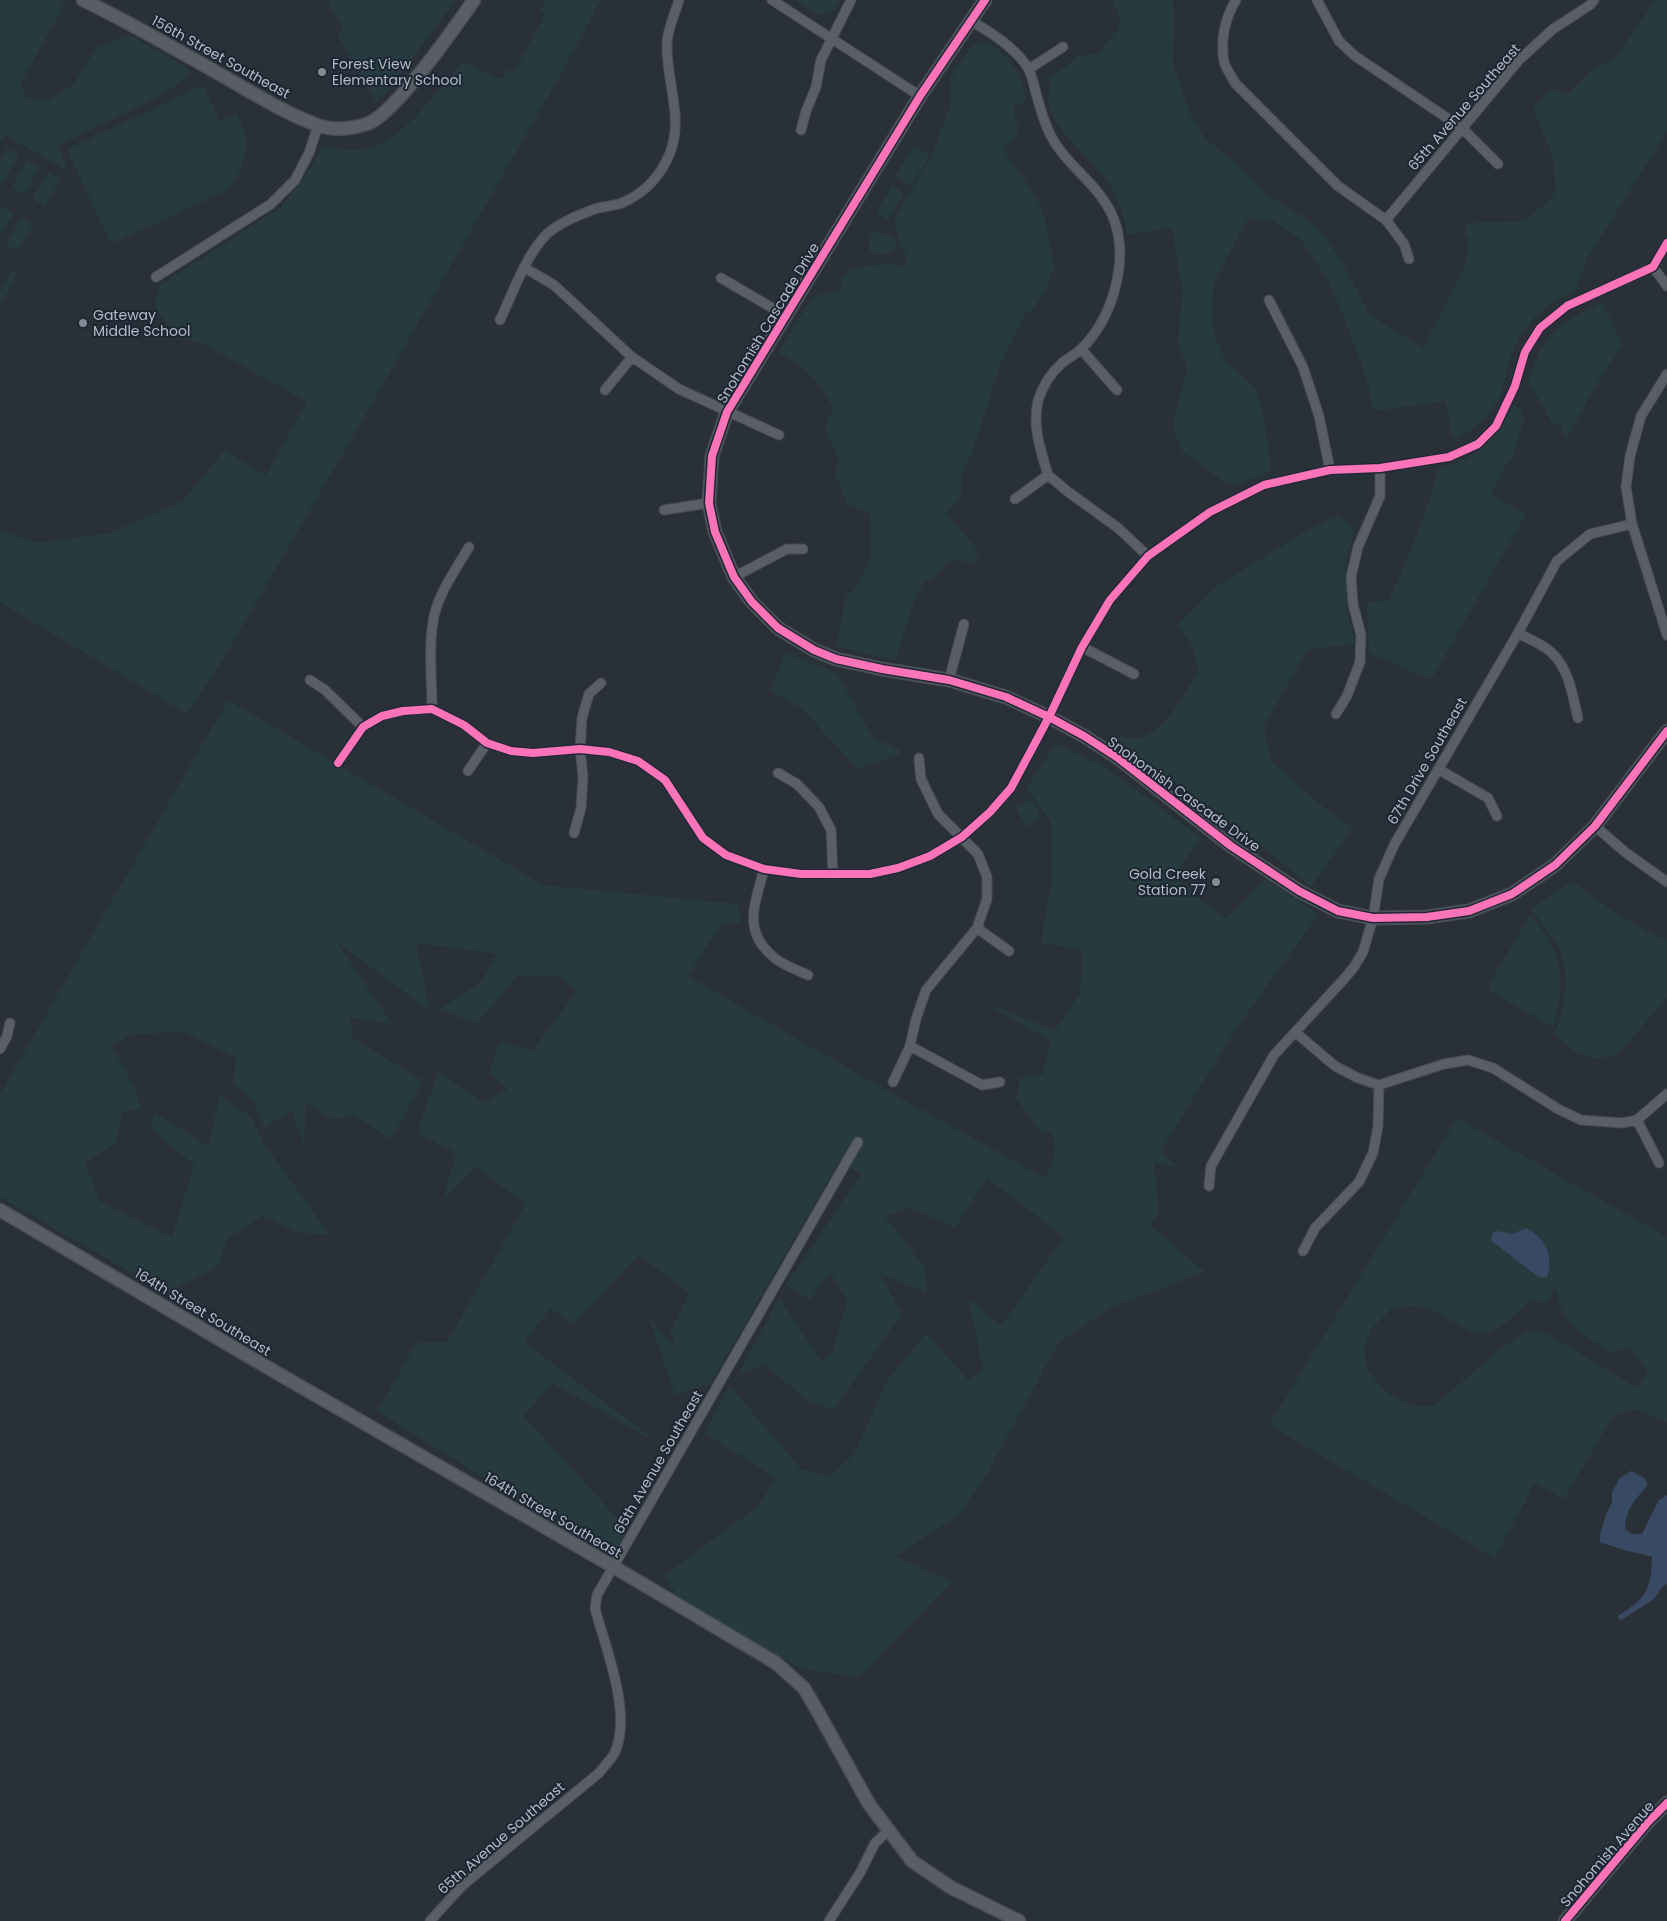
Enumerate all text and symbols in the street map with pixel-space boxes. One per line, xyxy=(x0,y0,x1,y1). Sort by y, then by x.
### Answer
street label: 156th Street Southeast xyxy=(148,11,294,103)
street label: 65th Avenue Southeast xyxy=(1403,39,1525,175)
place label: Forest View Elementary School xyxy=(332,54,462,90)
marker: Forest View Elementary School xyxy=(316,66,328,78)
street label: Snohomish Cascade Drive xyxy=(712,239,824,407)
place label: Gateway Middle School xyxy=(93,305,190,341)
marker: Gateway Middle School xyxy=(77,317,89,329)
street label: 67th Drive Southeast xyxy=(1382,694,1472,828)
street label: Snohomish Cascade Drive xyxy=(1104,732,1265,856)
place label: Gold Creek Station 77 xyxy=(1129,864,1207,900)
marker: Gold Creek Station 77 xyxy=(1210,876,1222,888)
street label: 164th Street Southeast xyxy=(131,1263,275,1361)
street label: 65th Avenue Southeast xyxy=(609,1387,707,1537)
street label: 164th Street Southeast xyxy=(481,1467,625,1563)
street label: 65th Avenue Southeast xyxy=(433,1777,569,1899)
street label: Snohomish Avenue xyxy=(1555,1796,1659,1911)

